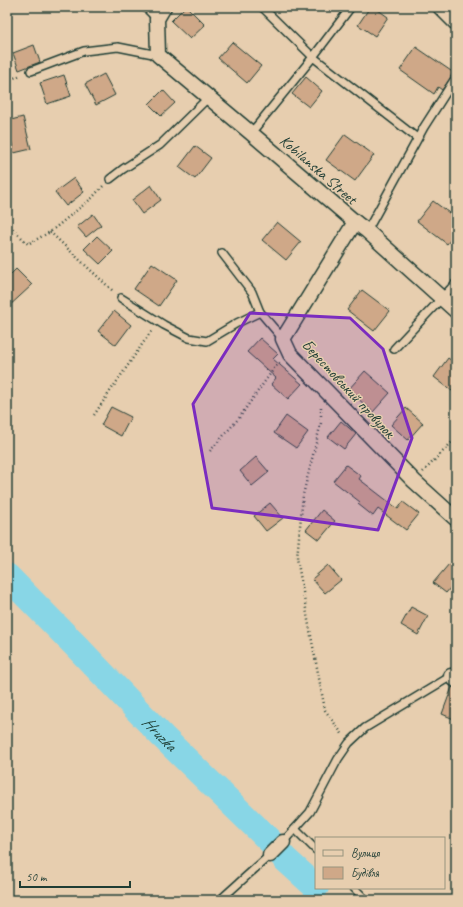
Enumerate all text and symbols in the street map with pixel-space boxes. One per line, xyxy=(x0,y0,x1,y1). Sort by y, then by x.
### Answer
street label: Kobilanska Street xyxy=(276,131,362,210)
street label: Берестовський провулок xyxy=(297,335,400,443)
water label: Hruzka xyxy=(138,712,182,757)
legend xyxy=(315,837,445,889)
text: Вулиця xyxy=(351,845,380,861)
scale bar xyxy=(20,863,130,889)
text: Будівля xyxy=(351,865,380,881)
text: 50 m xyxy=(26,869,48,885)

